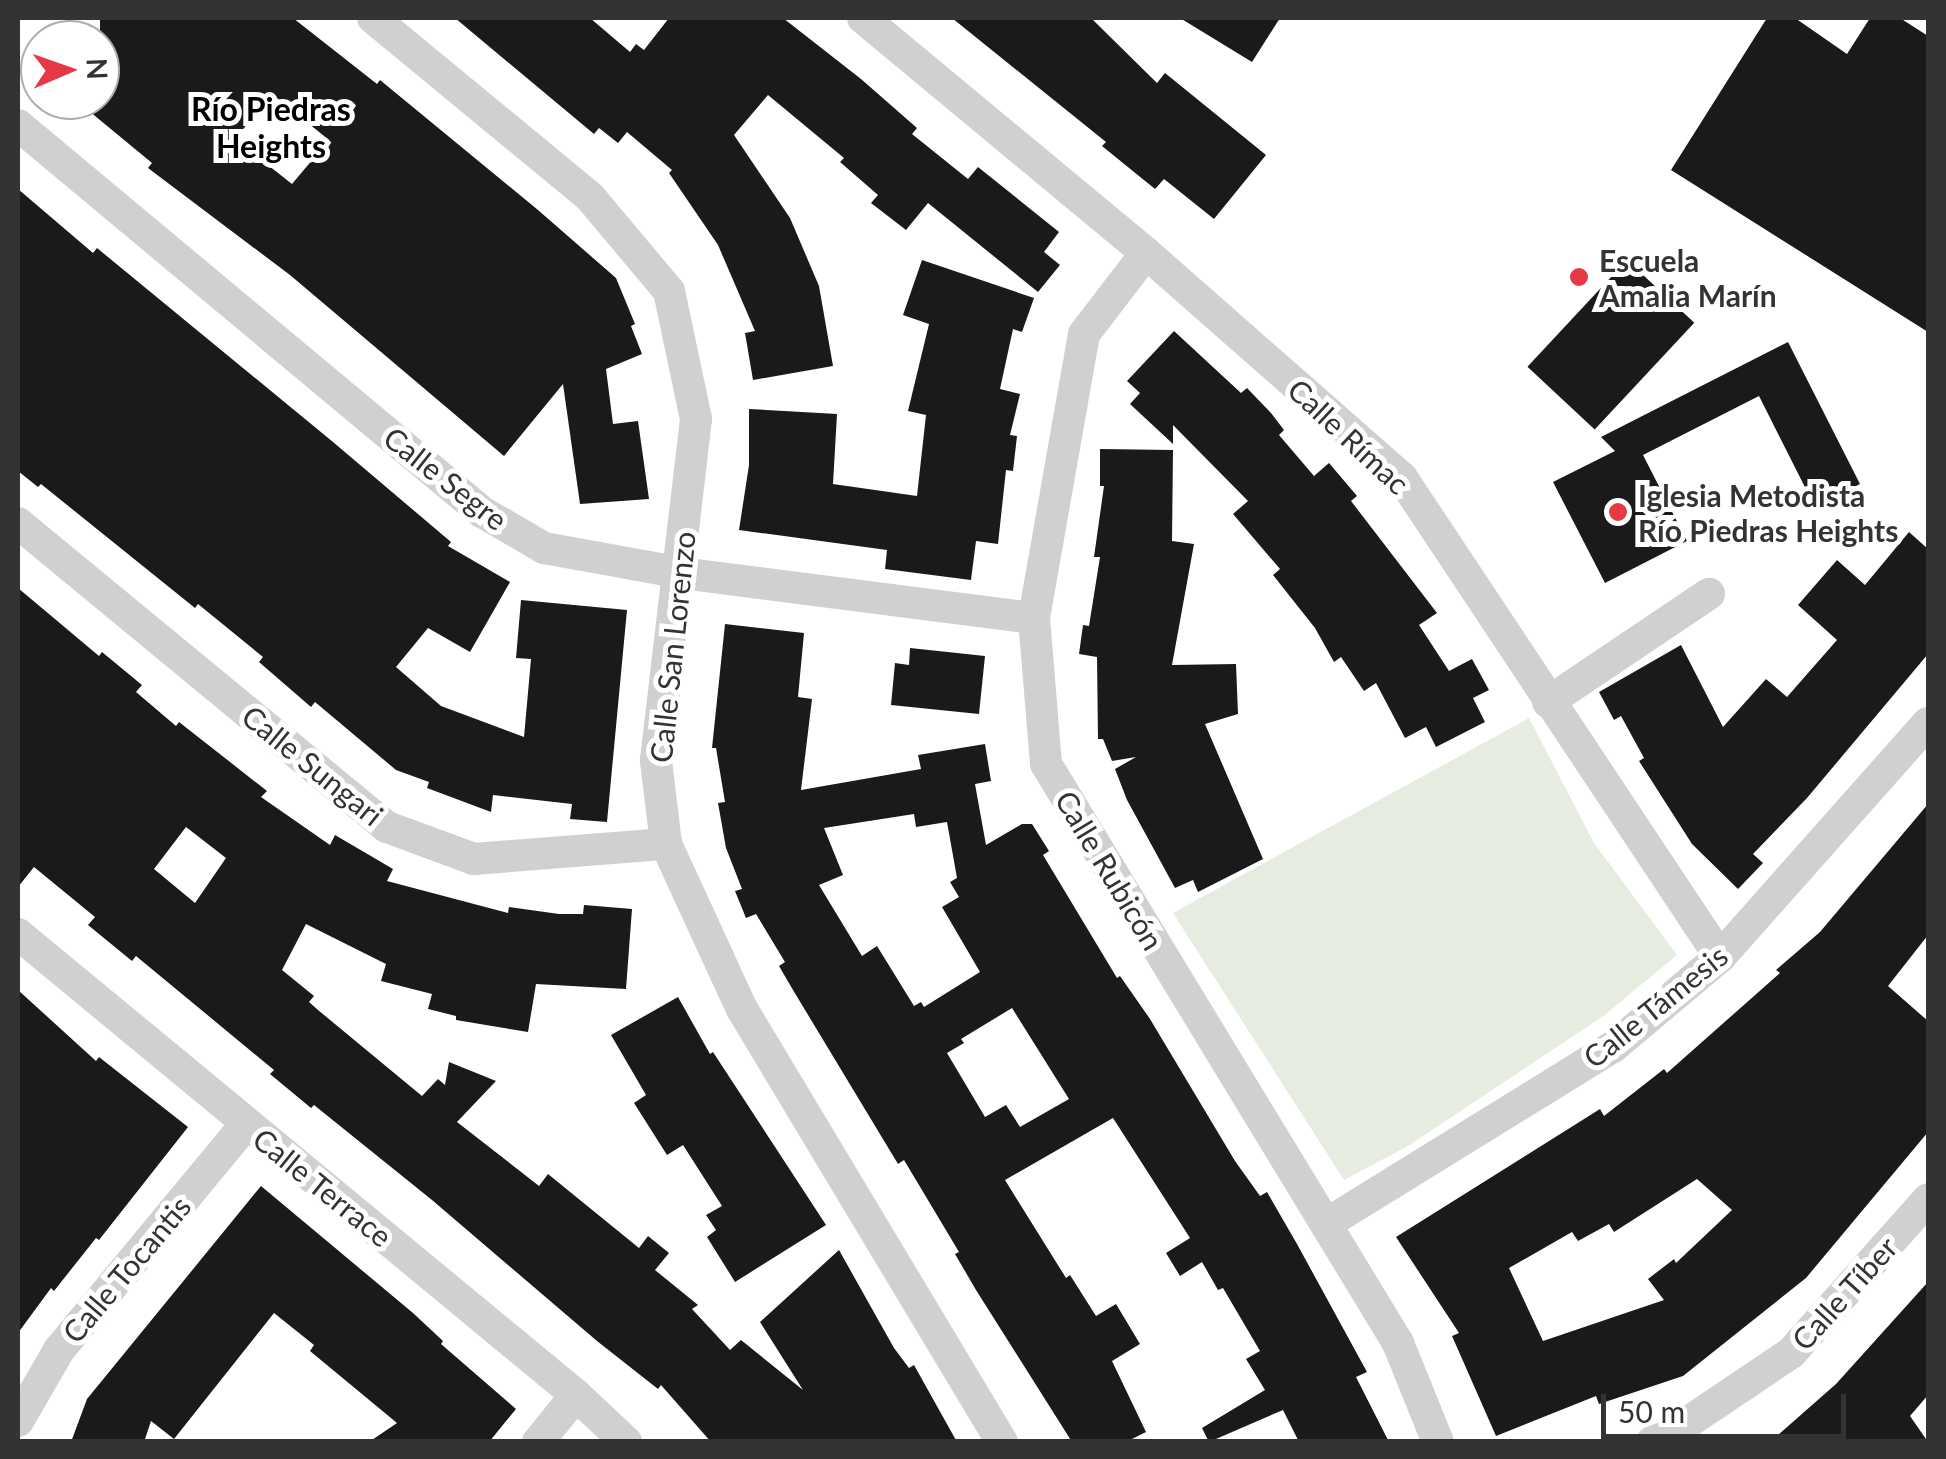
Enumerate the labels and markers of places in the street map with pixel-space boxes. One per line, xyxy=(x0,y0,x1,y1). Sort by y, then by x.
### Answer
place label: Escuela Amalia Marín xyxy=(1599,242,1777,312)
marker: Escuela Amalia Marín xyxy=(1568,266,1590,288)
place label: Iglesia Metodista Río Piedras Heights xyxy=(1638,477,1898,548)
marker: Iglesia Metodista Río Piedras Heights xyxy=(1607,501,1629,523)

